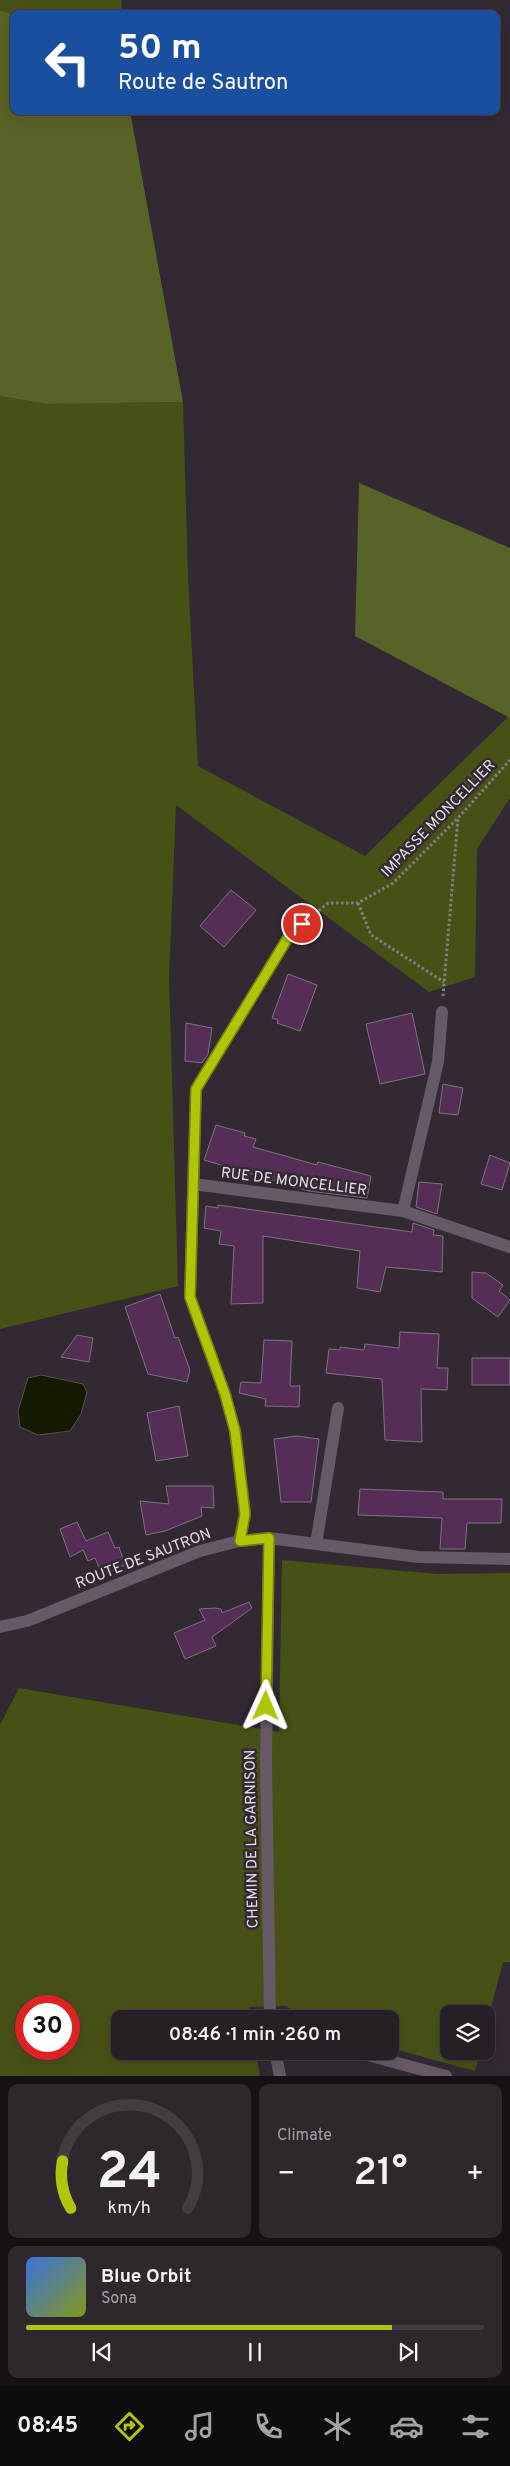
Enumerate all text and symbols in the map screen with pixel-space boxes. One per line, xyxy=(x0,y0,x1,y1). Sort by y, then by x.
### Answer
text: 50 m xyxy=(118,27,202,71)
icon: left xyxy=(35,30,100,95)
text: Route de Sautron xyxy=(118,70,288,97)
street label: IMPASSE MONCELLIER xyxy=(378,756,500,882)
pin xyxy=(281,903,323,945)
icon: arrive xyxy=(288,910,316,938)
street label: RUE DE MONCELLIER xyxy=(220,1164,368,1201)
street label: ROUTE DE SAUTRON xyxy=(73,1525,214,1594)
position arrow xyxy=(239,1679,291,1731)
street label: CHEMIN DE LA GARNISON xyxy=(241,1749,264,1929)
speed limit sign: 30 xyxy=(15,1995,80,2060)
map controls xyxy=(440,2005,495,2060)
button: layers xyxy=(440,2005,495,2060)
text: 08:46 · 1 min · 260 m xyxy=(169,2023,341,2047)
text: Climate xyxy=(277,2126,332,2146)
text: 24 xyxy=(97,2141,162,2207)
text: 21° xyxy=(354,2150,407,2199)
text: − xyxy=(277,2157,295,2193)
text: + xyxy=(466,2157,484,2193)
text: km/h xyxy=(108,2197,151,2220)
text: Blue Orbit xyxy=(101,2265,191,2289)
text: Sona xyxy=(101,2289,137,2309)
icon: previous xyxy=(88,2338,116,2366)
icon: pause xyxy=(241,2338,269,2366)
icon: next xyxy=(394,2338,422,2366)
icon: directions xyxy=(112,2409,147,2444)
icon: music xyxy=(182,2409,217,2444)
icon: phone xyxy=(251,2409,286,2444)
icon: climate xyxy=(320,2409,355,2444)
icon: car xyxy=(389,2409,424,2444)
icon: filters xyxy=(458,2409,493,2444)
text: 08:45 xyxy=(17,2413,78,2440)

